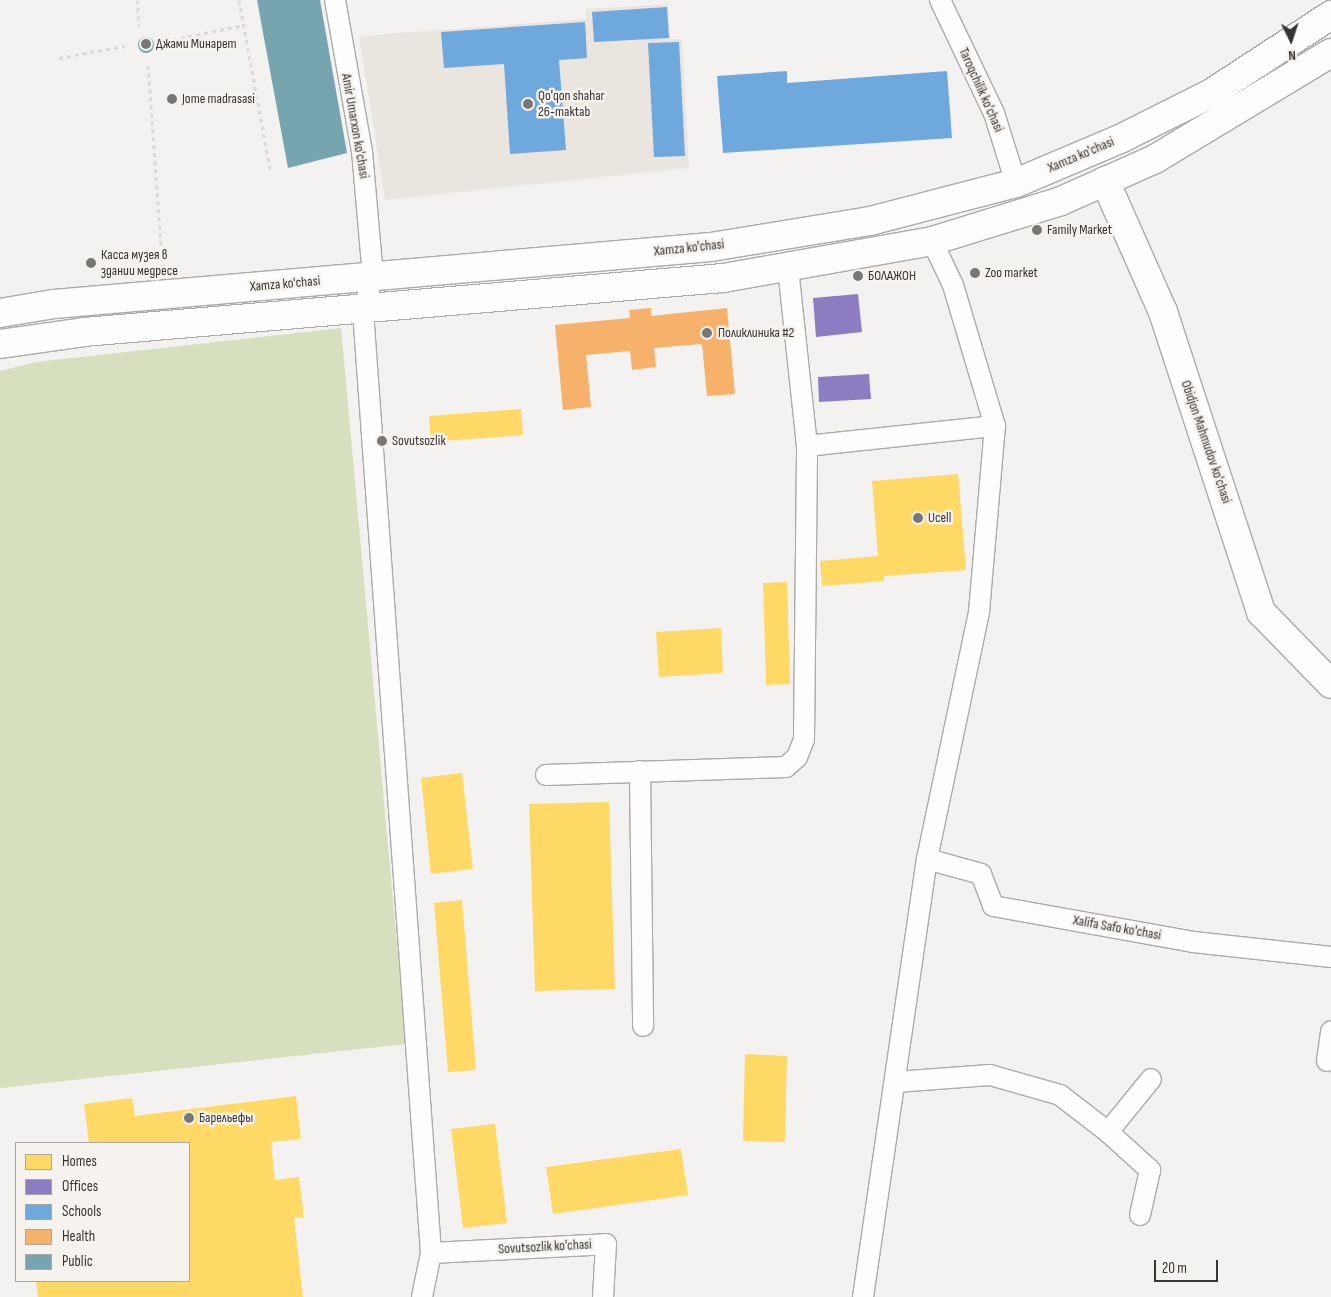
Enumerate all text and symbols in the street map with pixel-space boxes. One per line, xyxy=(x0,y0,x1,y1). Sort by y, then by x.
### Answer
north arrow xyxy=(1266,15,1316,65)
place label: Джами Минарет xyxy=(156,36,237,52)
marker: Джами Минарет xyxy=(140,38,152,50)
street label: Taroqchilik ko'chasi xyxy=(955,45,1007,135)
text: N xyxy=(1288,47,1296,64)
street label: Amir Umarxon ko'chasi xyxy=(338,72,372,180)
place label: Qo'qon shahar 26-maktab xyxy=(538,88,605,120)
place label: Jome madrasasi xyxy=(182,91,255,107)
marker: Jome madrasasi xyxy=(166,93,178,105)
marker: Qo'qon shahar 26-maktab xyxy=(522,98,534,110)
street label: Xamza ko'chasi xyxy=(1045,133,1117,177)
place label: Family Market xyxy=(1047,222,1112,238)
marker: Family Market xyxy=(1031,224,1043,236)
street label: Xamza ko'chasi xyxy=(653,236,725,260)
place label: Касса музея в здании медресе xyxy=(101,247,178,280)
marker: Касса музея в здании медресе xyxy=(85,257,97,269)
place label: Zoo market xyxy=(985,265,1038,281)
marker: Zoo market xyxy=(969,267,981,279)
place label: БОЛАЖОН xyxy=(868,268,916,284)
marker: БОЛАЖОН xyxy=(852,270,864,282)
street label: Xamza ko'chasi xyxy=(249,273,321,295)
place label: Поликлиника #2 xyxy=(718,325,794,341)
marker: Поликлиника #2 xyxy=(700,326,714,340)
street label: Obidjon Mahmudov ko'chasi xyxy=(1177,378,1235,506)
place label: Sovutsozlik xyxy=(392,433,446,449)
marker: Sovutsozlik xyxy=(376,435,388,447)
place label: Ucell xyxy=(928,510,951,526)
marker: Ucell xyxy=(912,512,924,524)
street label: Xalifa Safo ko'chasi xyxy=(1072,912,1162,944)
place label: Барельефы xyxy=(199,1110,253,1126)
marker: Барельефы xyxy=(183,1112,195,1124)
legend xyxy=(15,1142,190,1282)
text: Homes xyxy=(62,1152,97,1171)
text: Offices xyxy=(62,1177,98,1196)
text: Schools xyxy=(62,1202,101,1221)
text: Health xyxy=(62,1227,95,1246)
street label: Sovutsozlik ko'chasi xyxy=(498,1236,592,1258)
scale bar xyxy=(1156,1250,1220,1282)
text: Public xyxy=(62,1252,93,1271)
text: 20 m xyxy=(1162,1259,1187,1278)

